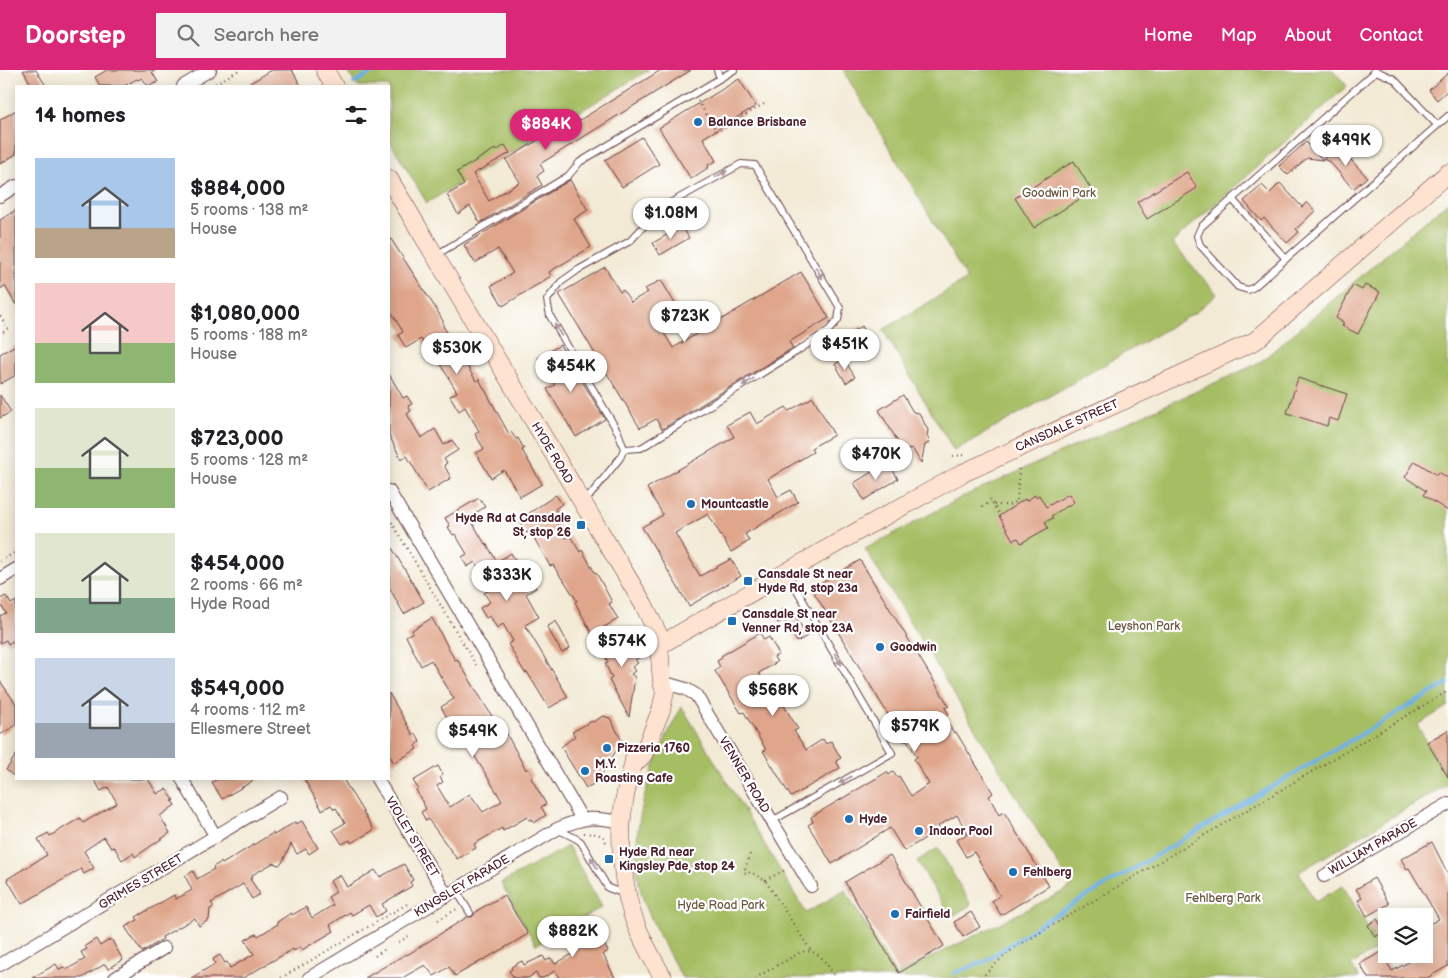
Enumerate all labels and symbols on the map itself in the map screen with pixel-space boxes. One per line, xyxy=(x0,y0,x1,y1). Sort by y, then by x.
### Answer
pin: $884K xyxy=(511,108,581,151)
place label: Balance Brisbane xyxy=(708,115,806,130)
marker: Balance Brisbane xyxy=(692,116,704,128)
pin: $499K xyxy=(1311,124,1381,167)
one-way arrow xyxy=(715,170,728,179)
park label: Goodwin Park xyxy=(1022,186,1096,201)
pin: $1.08M xyxy=(630,198,712,240)
one-way arrow xyxy=(815,267,824,280)
pin: $723K xyxy=(650,300,720,343)
one-way arrow xyxy=(554,324,563,337)
pin: $451K xyxy=(810,328,880,371)
pin: $530K xyxy=(422,332,492,375)
pin: $454K xyxy=(536,350,606,393)
one-way arrow xyxy=(741,378,754,387)
street label: CANSDALE STREET xyxy=(1013,396,1122,456)
street label: HYDE ROAD xyxy=(528,420,576,487)
pin: $470K xyxy=(841,438,911,481)
place label: Mountcastle xyxy=(701,497,769,512)
marker: Mountcastle xyxy=(685,498,697,510)
place label: Hyde Rd at Cansdale St, stop 26 xyxy=(455,511,571,540)
marker: Hyde Rd at Cansdale St, stop 26 xyxy=(575,519,587,531)
pin: $333K xyxy=(472,560,542,602)
place label: Cansdale St near Hyde Rd, stop 23a xyxy=(758,567,858,596)
marker: Cansdale St near Hyde Rd, stop 23a xyxy=(742,575,754,587)
place label: Cansdale St near Venner Rd, stop 23A xyxy=(742,607,853,636)
marker: Cansdale St near Venner Rd, stop 23A xyxy=(726,615,738,627)
park label: Leyshon Park xyxy=(1108,619,1180,634)
pin: $574K xyxy=(587,626,657,668)
place label: Goodwin xyxy=(890,640,937,655)
marker: Goodwin xyxy=(874,641,886,653)
one-way arrow xyxy=(833,653,842,666)
pin: $568K xyxy=(738,674,808,717)
pin: $579K xyxy=(880,710,950,753)
pin: $549K xyxy=(438,716,508,758)
street label: VENNER ROAD xyxy=(715,734,773,816)
place label: Pizzeria 1760 xyxy=(617,741,690,756)
marker: Pizzeria 1760 xyxy=(601,742,613,754)
place label: M.Y. Roasting Cafe xyxy=(595,757,673,786)
marker: M.Y. Roasting Cafe xyxy=(579,765,591,777)
one-way arrow xyxy=(838,775,851,784)
street label: VIOLET STREET xyxy=(382,794,442,881)
place label: Hyde xyxy=(859,812,887,827)
marker: Hyde xyxy=(843,813,855,825)
street label: WILLIAM PARADE xyxy=(1326,816,1420,878)
place label: Indoor Pool xyxy=(929,824,992,839)
marker: Indoor Pool xyxy=(913,825,925,837)
place label: Hyde Rd near Kingsley Pde, stop 24 xyxy=(619,845,735,874)
street label: GRIMES STREET xyxy=(96,851,187,913)
street label: KINGSLEY PARADE xyxy=(412,852,512,920)
marker: Hyde Rd near Kingsley Pde, stop 24 xyxy=(603,853,615,865)
one-way arrow xyxy=(589,857,598,870)
place label: Fehlberg xyxy=(1023,865,1072,880)
marker: Fehlberg xyxy=(1007,866,1019,878)
park label: Fehlberg Park xyxy=(1185,891,1261,906)
park label: Hyde Road Park xyxy=(677,898,765,913)
place label: Fairfield xyxy=(905,907,950,922)
marker: Fairfield xyxy=(889,908,901,920)
pin: $882K xyxy=(538,916,608,958)

